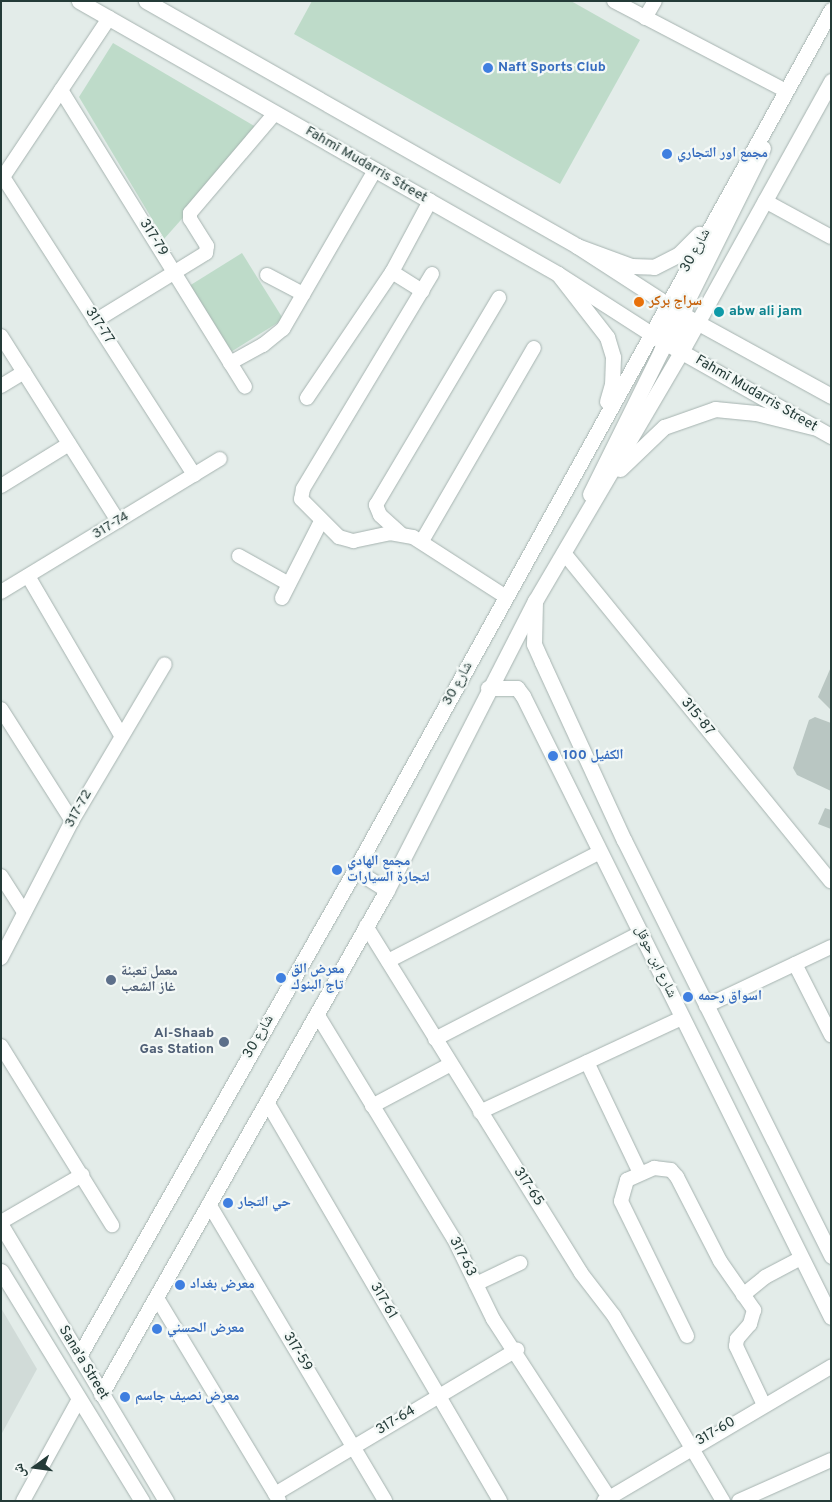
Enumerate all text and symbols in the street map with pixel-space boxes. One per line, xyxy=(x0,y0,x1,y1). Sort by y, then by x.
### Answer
place label: Naft Sports Club xyxy=(498,60,606,76)
marker: Naft Sports Club xyxy=(482,62,494,74)
street label: Fahmī Mudarris Street xyxy=(302,123,430,207)
place label: مجمع اور التجاري xyxy=(677,146,768,162)
marker: مجمع اور التجاري xyxy=(661,148,673,160)
street label: 317-79 xyxy=(135,216,171,260)
street label: شارع 30 xyxy=(677,226,715,276)
place label: سراج بركر xyxy=(649,294,702,310)
marker: سراج بركر xyxy=(633,296,645,308)
place label: abw ali jam xyxy=(729,304,802,320)
street label: 317-77 xyxy=(81,305,117,347)
marker: abw ali jam xyxy=(713,306,725,318)
street label: Fahmī Mudarris Street xyxy=(692,352,820,436)
street label: 317-74 xyxy=(90,509,132,543)
street label: شارع 30 xyxy=(439,659,477,709)
street label: 315-87 xyxy=(677,695,717,739)
place label: الكفيل 100 xyxy=(563,748,624,764)
marker: الكفيل 100 xyxy=(547,750,559,762)
street label: 317-72 xyxy=(62,787,96,831)
place label: مجمع الهادي لتجارة السيارات xyxy=(347,854,429,886)
marker: مجمع الهادي لتجارة السيارات xyxy=(331,864,343,876)
street label: شارع ابن حوقل xyxy=(630,923,680,1001)
place label: معرض الق تاج البنوك xyxy=(291,962,345,994)
place label: معمل تعبئة غاز الشعب xyxy=(121,964,178,996)
marker: معرض الق تاج البنوك xyxy=(275,972,287,984)
marker: معمل تعبئة غاز الشعب xyxy=(105,974,117,986)
place label: اسواق رحمه xyxy=(698,989,762,1005)
marker: اسواق رحمه xyxy=(682,991,694,1003)
street label: شارع 30 xyxy=(240,1012,278,1062)
place label: Al-Shaab Gas Station xyxy=(140,1026,214,1058)
marker: Al-Shaab Gas Station xyxy=(218,1036,230,1048)
street label: 317-65 xyxy=(509,1164,547,1210)
place label: حي التجار xyxy=(238,1195,291,1211)
marker: حي التجار xyxy=(222,1197,234,1209)
street label: 317-63 xyxy=(445,1234,479,1280)
place label: معرض بغداد xyxy=(190,1277,255,1293)
marker: معرض بغداد xyxy=(174,1279,186,1291)
street label: 317-61 xyxy=(366,1280,400,1322)
place label: معرض الحسني xyxy=(167,1321,244,1337)
street label: Sana'a Street xyxy=(54,1323,112,1403)
marker: معرض الحسني xyxy=(151,1323,163,1335)
street label: 317-59 xyxy=(279,1329,315,1375)
place label: معرض نصيف جاسم xyxy=(135,1389,239,1405)
marker: معرض نصيف جاسم xyxy=(119,1391,131,1403)
street label: 317-64 xyxy=(373,1403,419,1439)
street label: 317-60 xyxy=(693,1414,739,1450)
north arrow xyxy=(10,1442,60,1492)
text: ش xyxy=(10,1461,30,1480)

